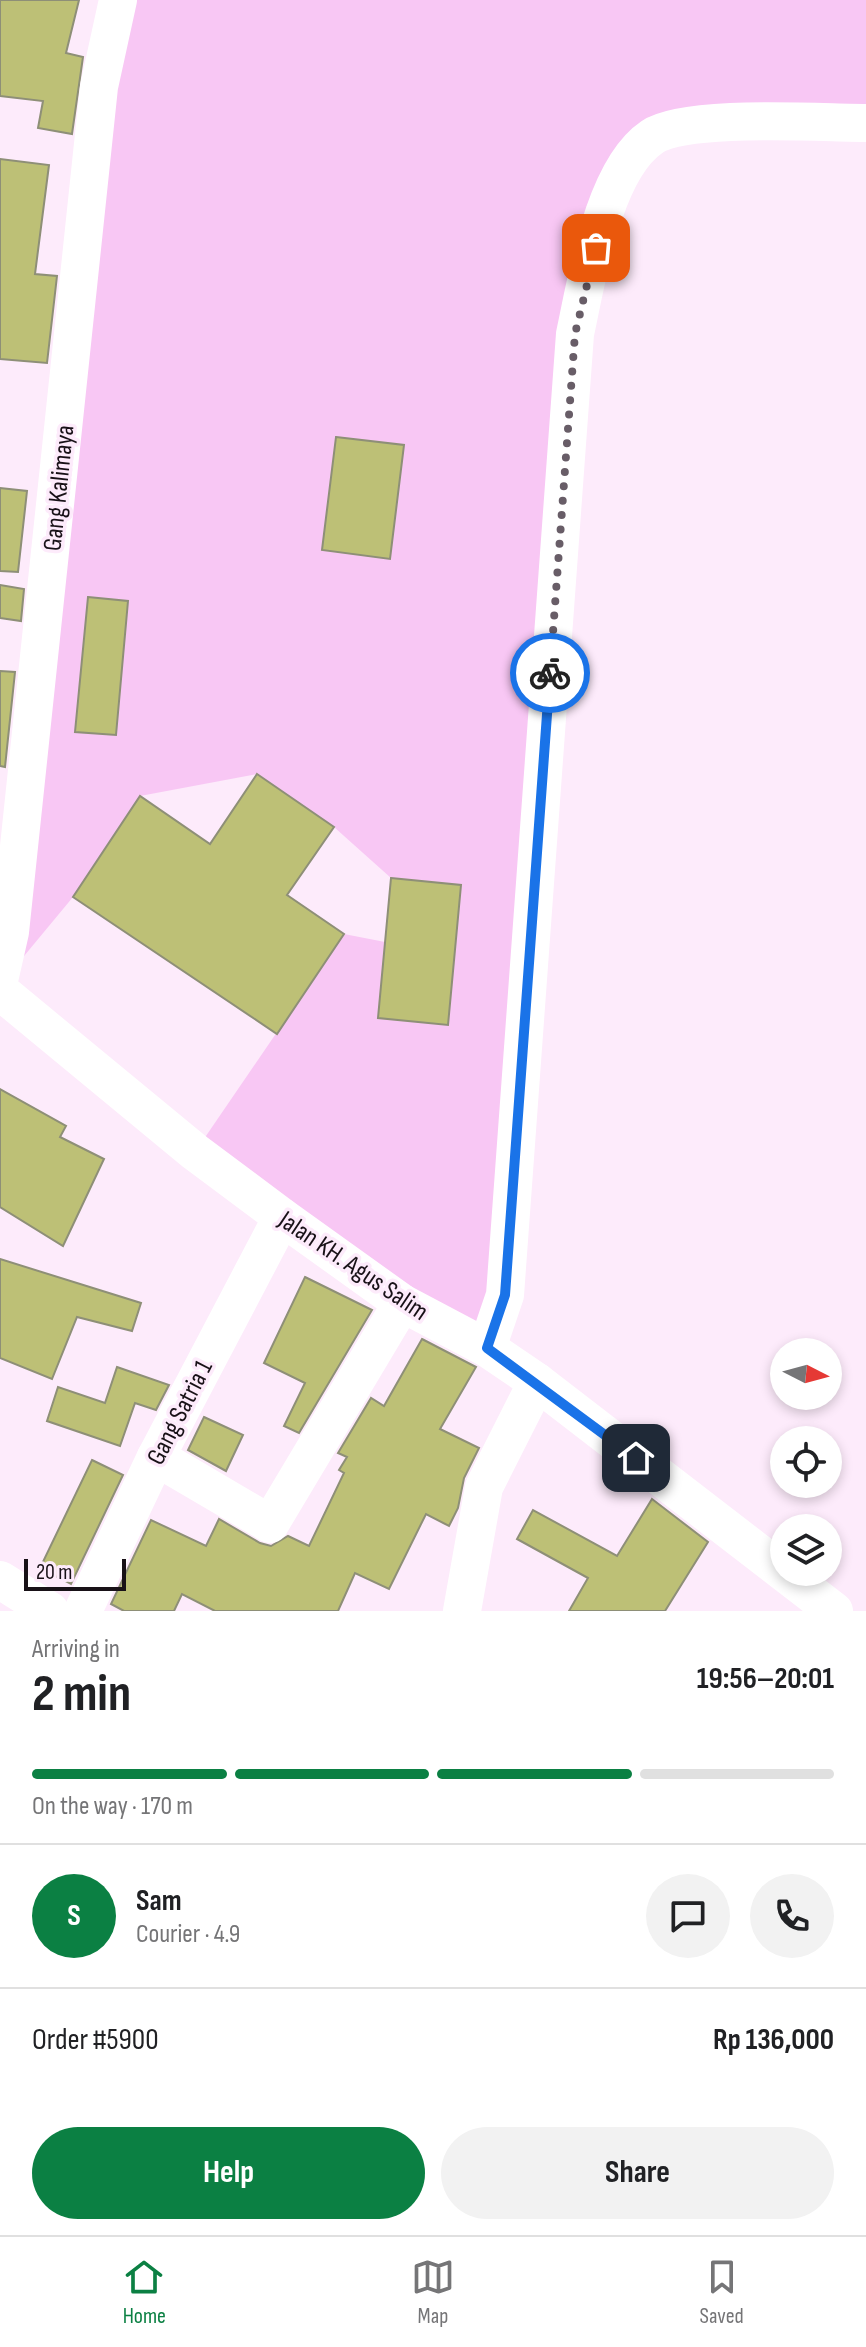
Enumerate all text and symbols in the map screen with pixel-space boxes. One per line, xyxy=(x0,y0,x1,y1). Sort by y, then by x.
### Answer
pin xyxy=(562,214,630,282)
icon: bag xyxy=(574,226,618,270)
street label: Gang Kalimaya xyxy=(37,424,82,553)
courier xyxy=(510,633,590,713)
icon: bike xyxy=(528,651,572,695)
street label: Jalan KH. Agus Salim xyxy=(272,1204,434,1328)
north arrow xyxy=(770,1338,842,1410)
map controls xyxy=(770,1338,842,1586)
street label: Gang Satria 1 xyxy=(141,1355,220,1470)
pin xyxy=(602,1424,670,1492)
button: locate xyxy=(770,1426,842,1498)
icon: home xyxy=(614,1436,658,1480)
button: layers xyxy=(770,1514,842,1586)
scale bar xyxy=(24,1555,126,1591)
text: 20 m xyxy=(36,1559,73,1586)
text: Arriving in xyxy=(32,1634,120,1665)
text: 19:56–20:01 xyxy=(697,1661,834,1697)
text: 2 min xyxy=(32,1663,131,1726)
text: On the way · 170 m xyxy=(32,1791,193,1822)
button: chat xyxy=(646,1874,730,1958)
button: phone xyxy=(750,1874,834,1958)
text: Sam xyxy=(136,1883,182,1919)
text: S xyxy=(67,1898,81,1934)
text: Courier · 4.9 xyxy=(136,1919,240,1950)
text: Order #5900 xyxy=(32,2022,159,2058)
text: Rp 136,000 xyxy=(713,2022,834,2058)
button: Help xyxy=(32,2127,425,2219)
button: Share xyxy=(441,2127,834,2219)
tab: Home xyxy=(122,2255,166,2330)
tab: Map xyxy=(411,2255,455,2330)
tab: Saved xyxy=(700,2255,744,2330)

